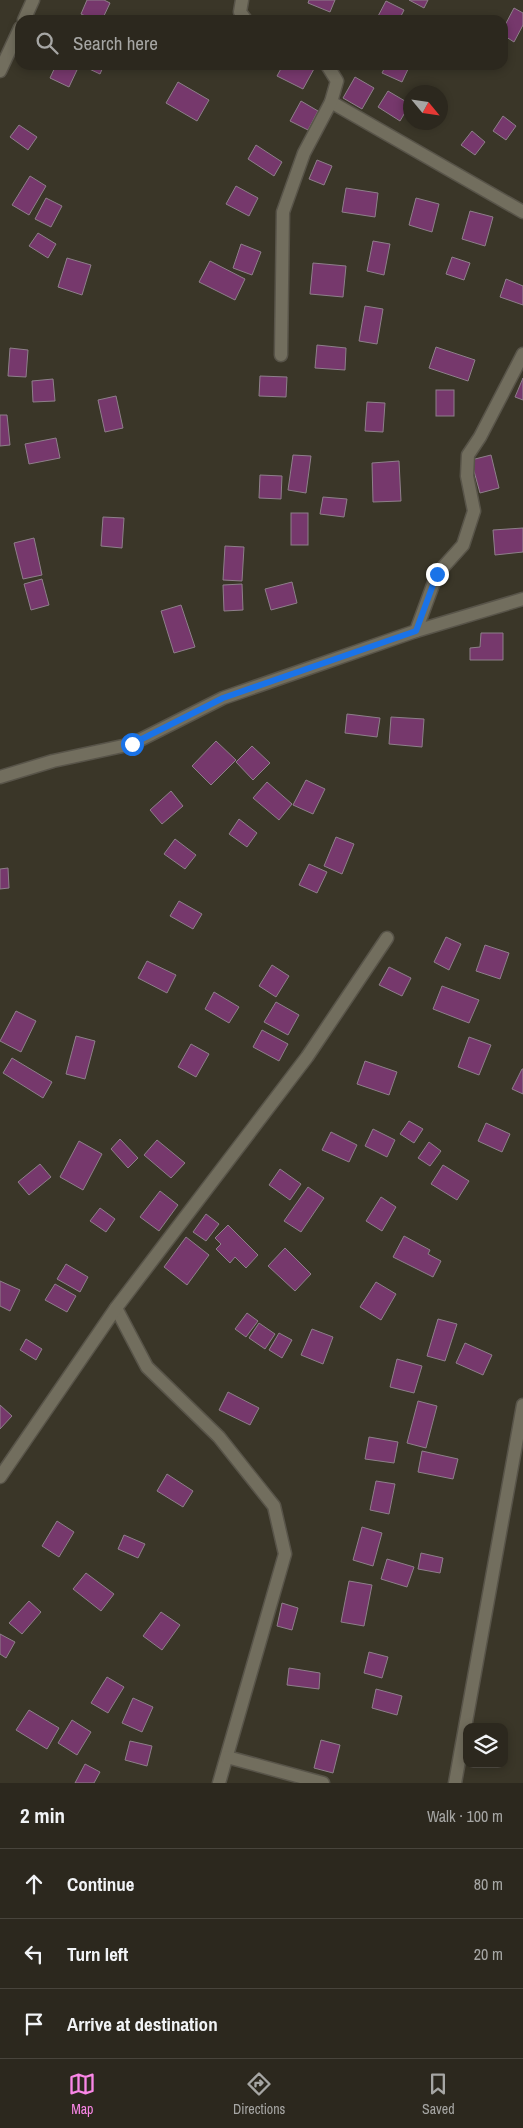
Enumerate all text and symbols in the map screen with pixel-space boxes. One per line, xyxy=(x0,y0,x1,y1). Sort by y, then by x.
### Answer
search box xyxy=(15,15,508,70)
icon: search xyxy=(33,29,61,57)
text: Search here xyxy=(73,30,158,56)
north arrow xyxy=(403,85,448,130)
route end xyxy=(426,563,449,586)
route start xyxy=(121,733,144,756)
map controls xyxy=(463,1723,508,1768)
button: layers xyxy=(463,1723,508,1768)
text: 2 min xyxy=(20,1801,65,1830)
text: Walk · 100 m xyxy=(427,1805,503,1827)
icon: ahead xyxy=(20,1870,48,1898)
text: Continue xyxy=(67,1871,135,1897)
text: 80 m xyxy=(474,1873,503,1895)
icon: left xyxy=(20,1940,48,1968)
text: Turn left xyxy=(67,1941,128,1967)
text: 20 m xyxy=(474,1943,503,1965)
icon: arrive xyxy=(20,2010,48,2038)
text: Arrive at destination xyxy=(67,2011,218,2037)
tab: Map xyxy=(68,2070,96,2118)
tab: Directions xyxy=(233,2070,285,2118)
tab: Saved xyxy=(422,2070,455,2118)

